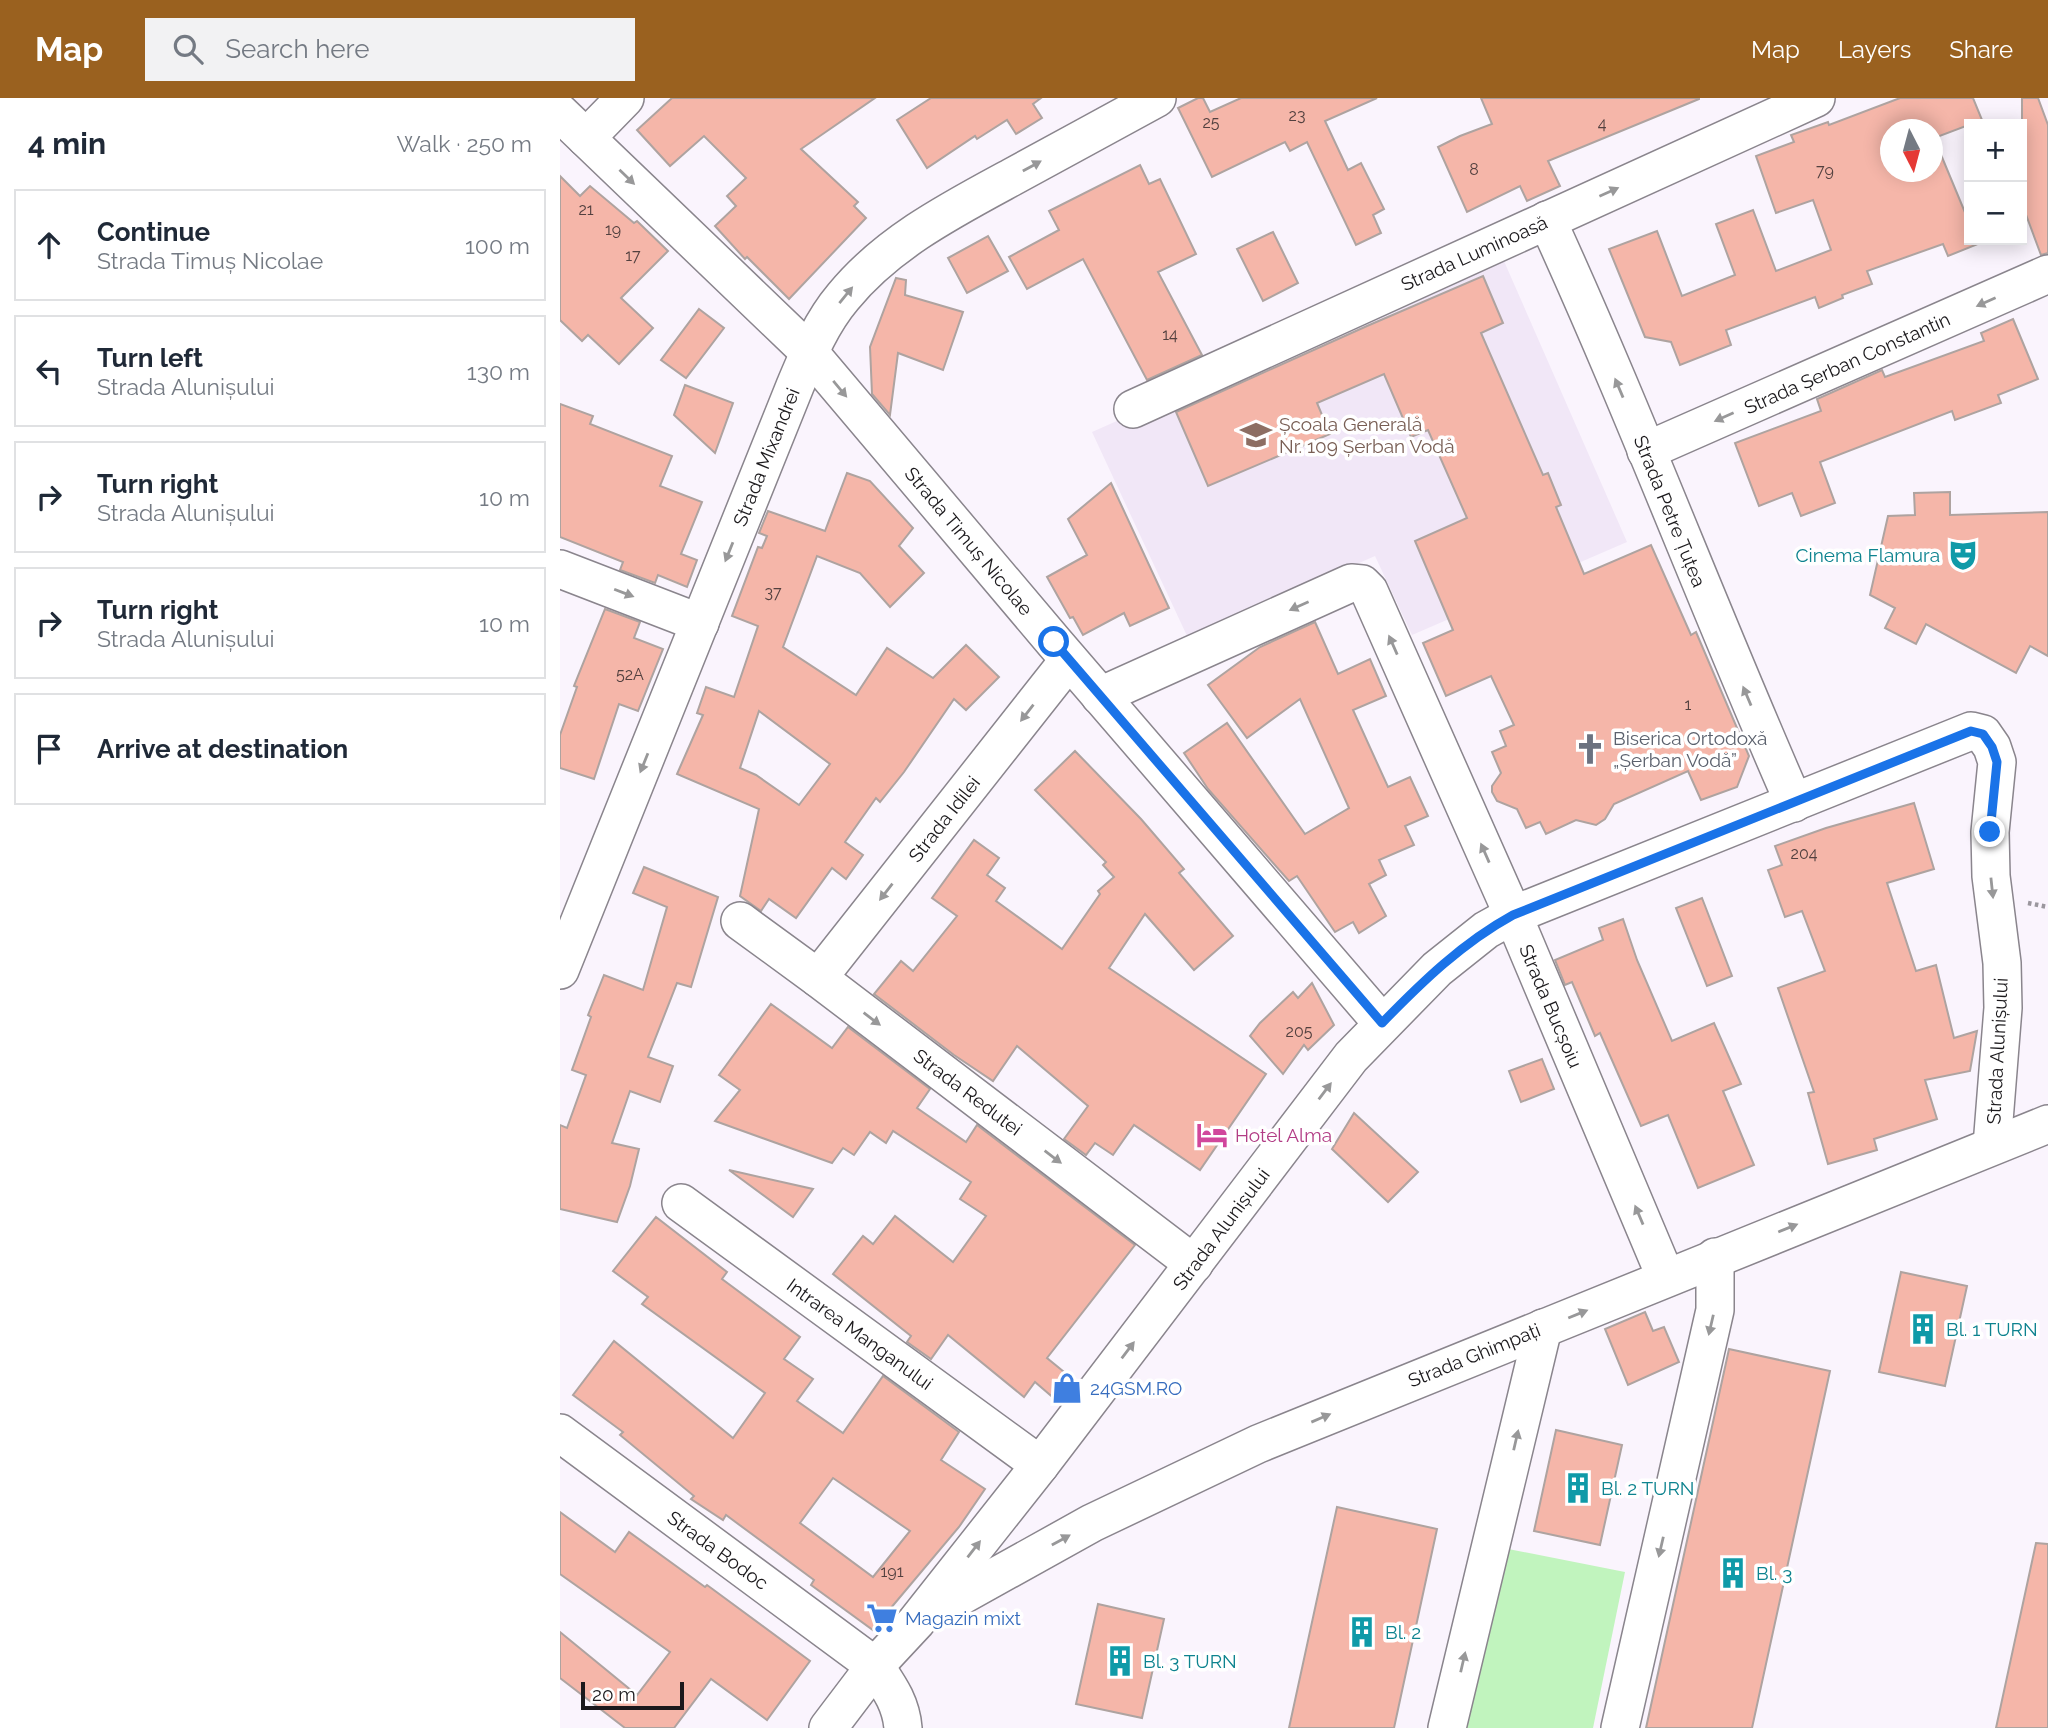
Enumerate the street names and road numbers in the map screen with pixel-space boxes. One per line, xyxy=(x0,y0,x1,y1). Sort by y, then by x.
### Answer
street label: Strada Luminoasă xyxy=(1397,211,1551,295)
street label: Strada Șerban Constantin xyxy=(1741,308,1953,418)
street label: Strada Mixandrei xyxy=(728,385,804,529)
street label: Strada Petre Țuțea xyxy=(1630,432,1710,590)
street label: Strada Timuș Nicolae xyxy=(901,462,1037,620)
street label: Strada Idilei xyxy=(904,772,984,866)
street label: Strada Bucșoiu xyxy=(1515,941,1587,1071)
street label: Strada Alunișului xyxy=(1982,977,2012,1125)
street label: Strada Redutei xyxy=(910,1044,1026,1140)
street label: Strada Alunișului xyxy=(1168,1164,1274,1294)
street label: Intrarea Manganului xyxy=(783,1274,937,1394)
street label: Strada Ghimpați xyxy=(1405,1318,1543,1392)
street label: Strada Bodoc xyxy=(663,1506,773,1594)

